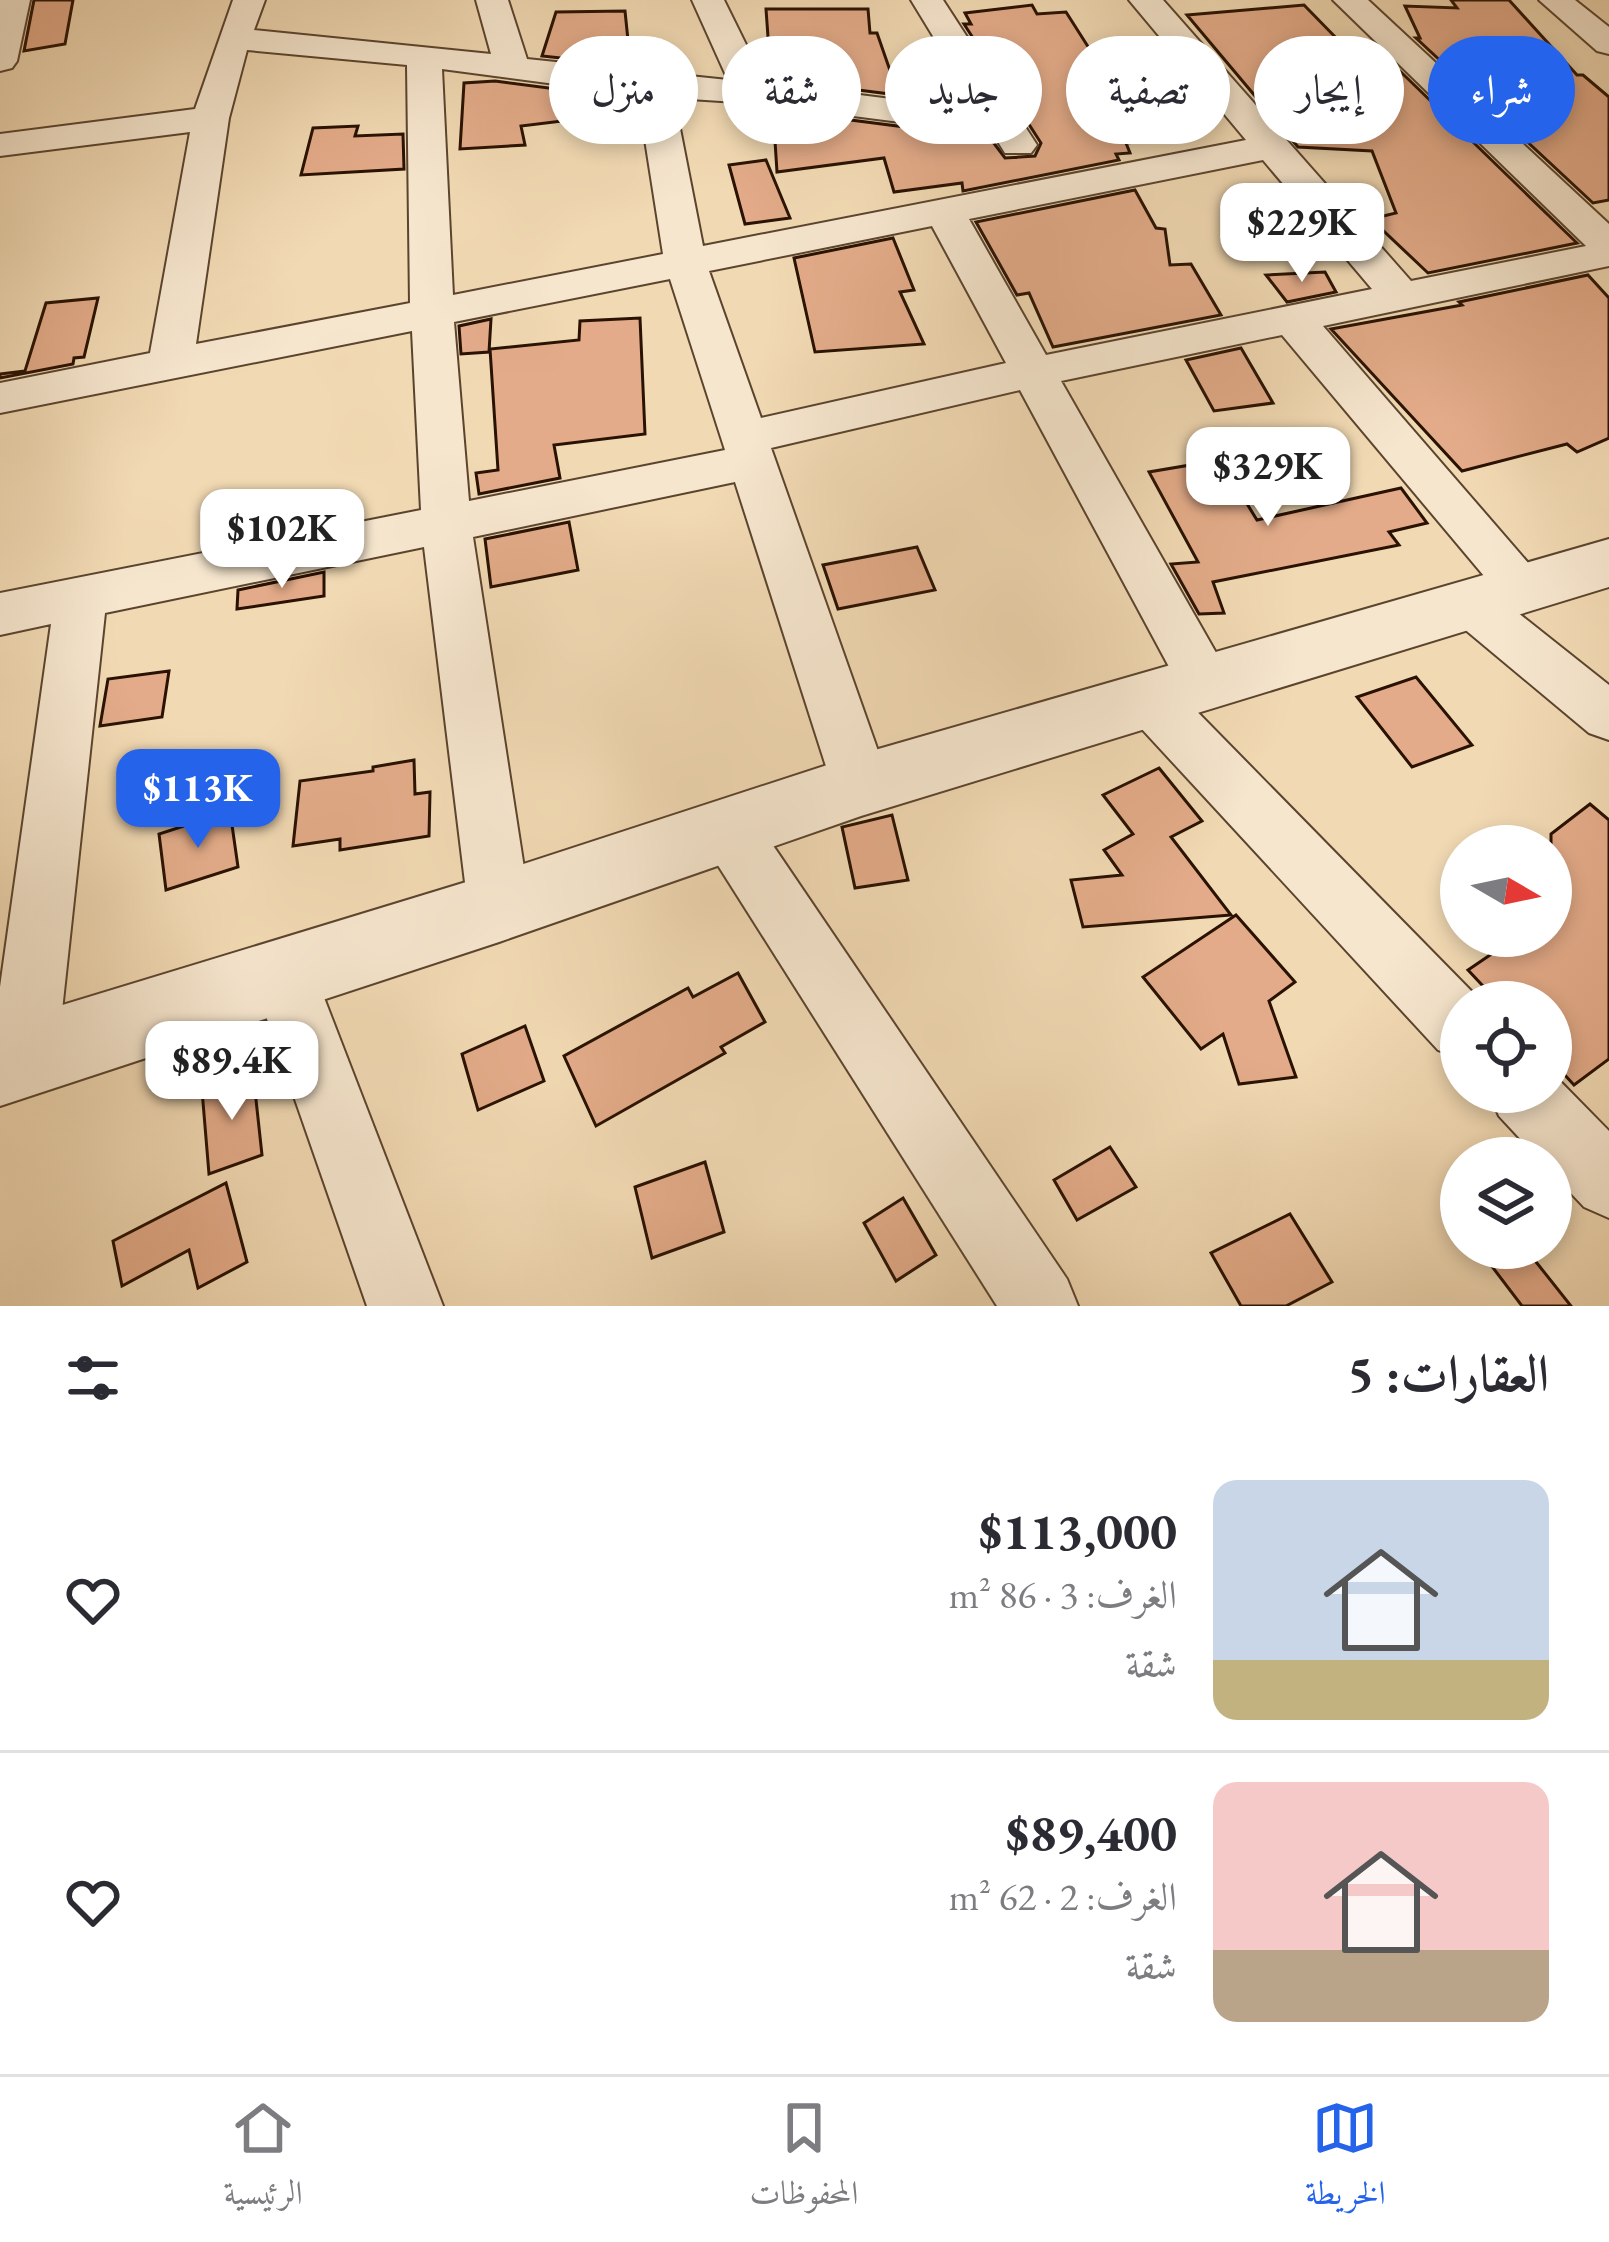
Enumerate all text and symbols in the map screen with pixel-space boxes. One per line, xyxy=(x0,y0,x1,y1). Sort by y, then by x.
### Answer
chip: منزل xyxy=(549,36,698,144)
chip: شقة xyxy=(722,36,861,144)
chip: جديد xyxy=(885,36,1042,144)
chip: تصفية xyxy=(1066,36,1230,144)
chip: إيجار xyxy=(1254,36,1404,144)
chip: شراء xyxy=(1428,36,1575,144)
pin: $229K xyxy=(1218,183,1386,285)
text: $229K xyxy=(1247,196,1357,247)
pin: $329K xyxy=(1184,427,1352,529)
text: $329K xyxy=(1213,440,1323,491)
pin: $102K xyxy=(198,489,366,591)
text: $102K xyxy=(227,502,337,553)
pin: $113K xyxy=(114,749,282,851)
text: $113K xyxy=(143,762,253,813)
north arrow xyxy=(1440,825,1572,957)
map controls xyxy=(1440,825,1572,1269)
button: locate xyxy=(1440,981,1572,1113)
pin: $89.4K xyxy=(134,1021,330,1123)
text: $89.4K xyxy=(172,1034,292,1085)
button: layers xyxy=(1440,1137,1572,1269)
text: العقارات: 5 xyxy=(1347,1340,1549,1406)
icon: filters xyxy=(60,1345,126,1411)
text: $113,000 xyxy=(979,1498,1177,1564)
icon: home xyxy=(1309,1528,1453,1672)
icon: heart xyxy=(60,1567,126,1633)
text: الغرف: 3 · 86 m² xyxy=(949,1569,1177,1620)
text: شقة xyxy=(1125,1638,1177,1689)
text: $89,400 xyxy=(1006,1800,1177,1866)
icon: home xyxy=(1309,1830,1453,1974)
icon: heart xyxy=(60,1869,126,1935)
text: الغرف: 2 · 62 m² xyxy=(949,1871,1177,1922)
text: شقة xyxy=(1125,1940,1177,1991)
tab: الرئيسية xyxy=(223,2095,303,2225)
tab: المحفوظات xyxy=(750,2095,858,2225)
tab: الخريطة xyxy=(1305,2095,1386,2225)

